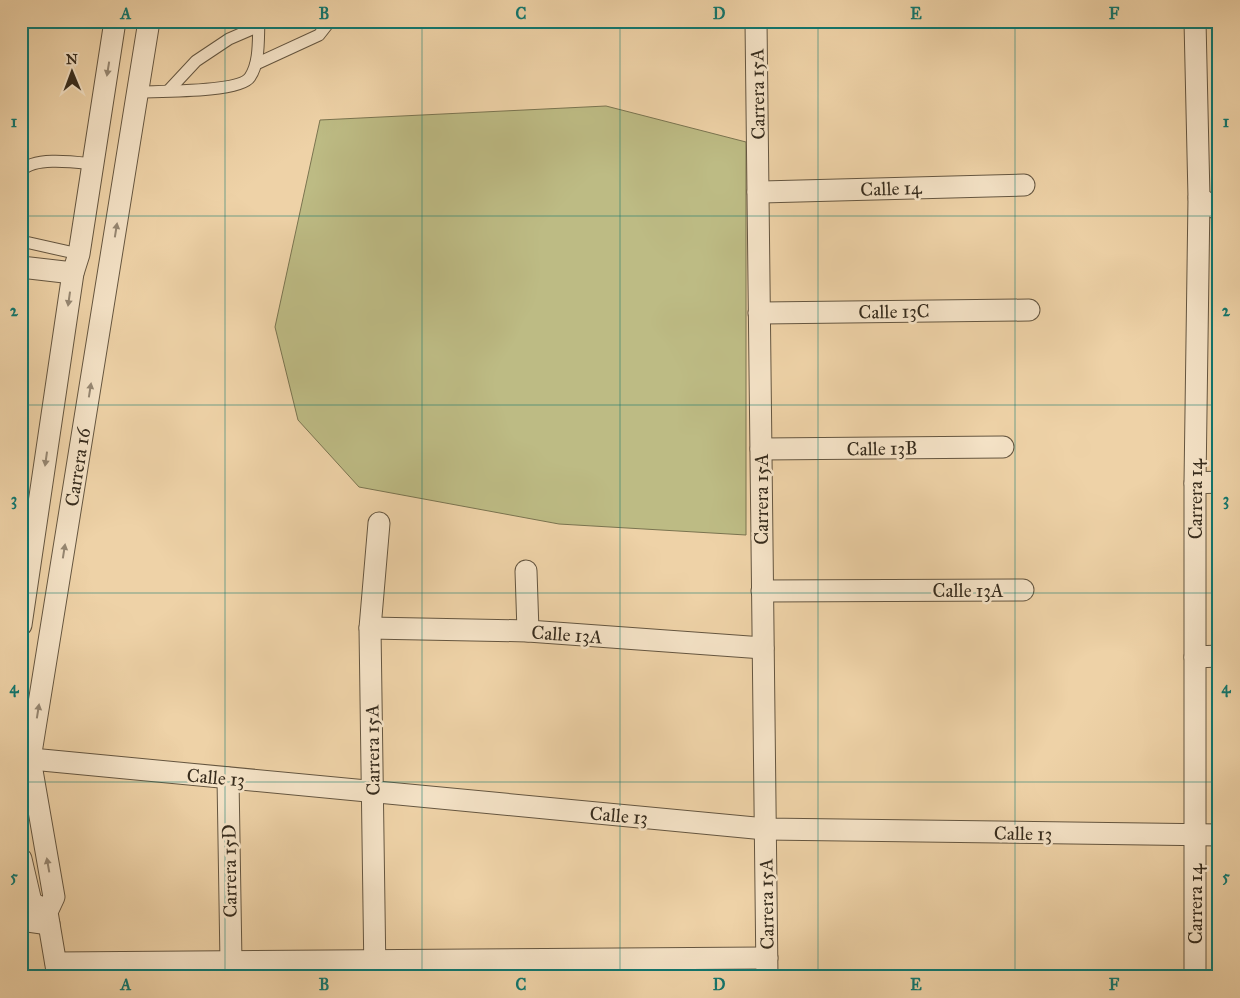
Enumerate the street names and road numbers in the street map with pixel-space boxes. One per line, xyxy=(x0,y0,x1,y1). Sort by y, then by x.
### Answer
street label: Carrera 15A xyxy=(745,48,770,140)
street label: Calle 14 xyxy=(860,176,922,201)
street label: Calle 13C xyxy=(858,299,930,324)
street label: Carrera 16 xyxy=(60,425,95,508)
street label: Calle 13B xyxy=(846,436,918,461)
street label: Carrera 15A xyxy=(750,453,773,545)
street label: Carrera 14 xyxy=(1184,458,1207,539)
street label: Calle 13A xyxy=(932,579,1004,602)
street label: Calle 13A xyxy=(531,621,603,648)
street label: Carrera 15A xyxy=(360,704,385,796)
street label: Calle 13 xyxy=(186,764,246,791)
street label: Calle 13 xyxy=(589,802,649,829)
street label: Calle 13 xyxy=(994,821,1052,846)
street label: Carrera 15D xyxy=(217,824,242,918)
street label: Carrera 15A xyxy=(754,858,779,950)
street label: Carrera 14 xyxy=(1184,863,1207,944)

